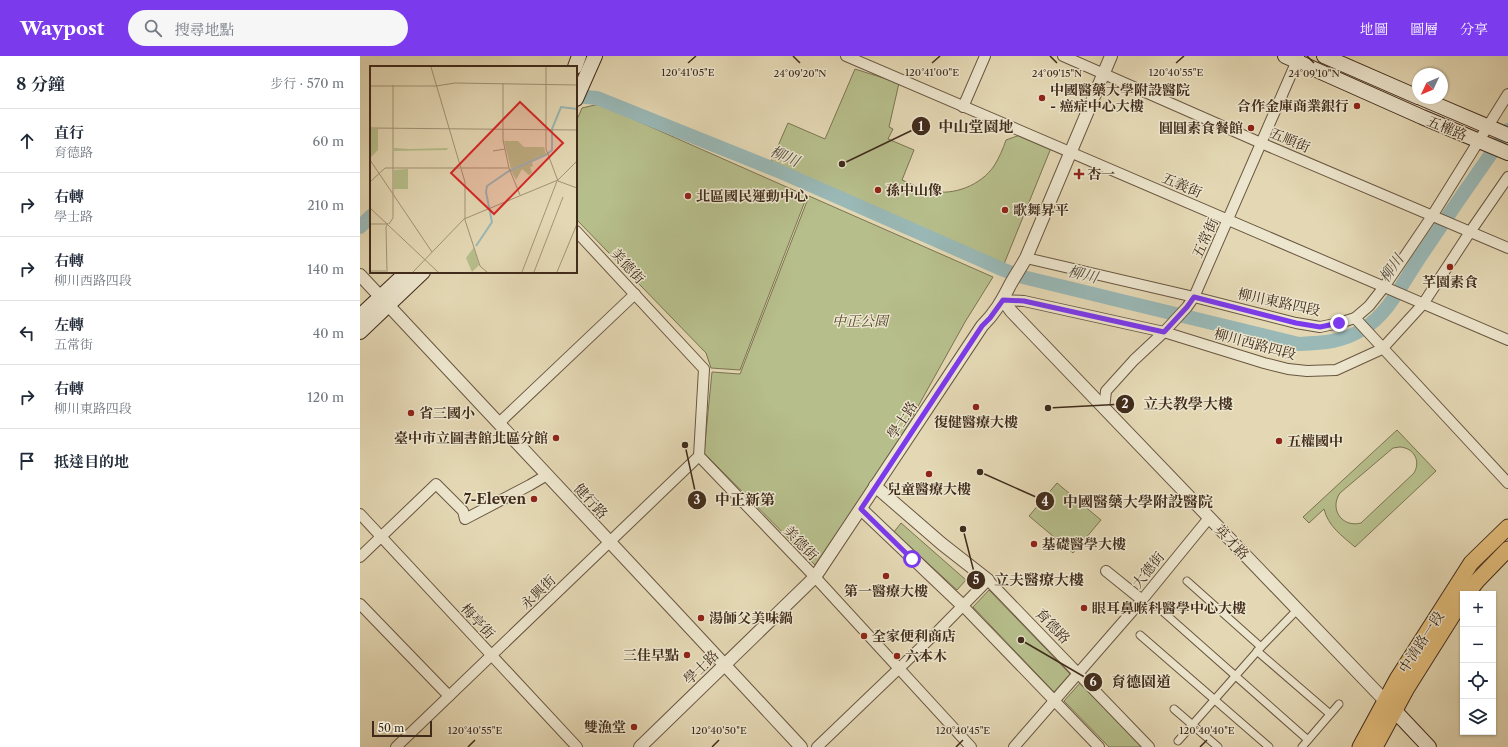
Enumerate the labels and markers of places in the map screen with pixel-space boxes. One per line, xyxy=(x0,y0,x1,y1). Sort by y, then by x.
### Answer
place label: 中國醫藥大學附設醫院 - 癌症中心大樓 xyxy=(1050,81,1190,115)
marker: 中國醫藥大學附設醫院 - 癌症中心大樓 xyxy=(1037,93,1047,103)
place label: 合作金庫商業銀行 xyxy=(1237,97,1349,115)
marker: 合作金庫商業銀行 xyxy=(1352,101,1362,111)
callout: 中山堂園地 xyxy=(911,113,1022,140)
place label: 圓圓素食餐館 xyxy=(1159,119,1243,137)
marker: 圓圓素食餐館 xyxy=(1246,123,1256,133)
place label: 杏一 xyxy=(1087,165,1115,183)
marker: 杏一 xyxy=(1074,169,1084,179)
place label: 孫中山像 xyxy=(886,181,942,199)
marker: 孫中山像 xyxy=(873,185,883,195)
place label: 北區國民運動中心 xyxy=(696,187,808,205)
marker: 北區國民運動中心 xyxy=(683,191,693,201)
place label: 歌舞昇平 xyxy=(1013,201,1069,219)
marker: 歌舞昇平 xyxy=(1000,205,1010,215)
marker: 芊園素食 xyxy=(1445,262,1455,272)
place label: 芊園素食 xyxy=(1422,273,1478,291)
callout: 立夫教學大樓 xyxy=(1115,391,1241,418)
marker: 復健醫療大樓 xyxy=(971,402,981,412)
place label: 省三國小 xyxy=(419,404,475,422)
marker: 省三國小 xyxy=(406,408,416,418)
place label: 復健醫療大樓 xyxy=(934,413,1018,431)
place label: 臺中市立圖書館北區分館 xyxy=(394,429,548,447)
place label: 五權國中 xyxy=(1287,432,1343,450)
marker: 臺中市立圖書館北區分館 xyxy=(551,433,561,443)
marker: 五權國中 xyxy=(1274,436,1284,446)
marker: 兒童醫療大樓 xyxy=(924,469,934,479)
place label: 兒童醫療大樓 xyxy=(887,480,971,498)
callout: 中正新第 xyxy=(687,486,783,513)
callout: 中國醫藥大學附設醫院 xyxy=(1035,488,1221,515)
place label: 7-Eleven xyxy=(464,490,526,508)
marker: 7-Eleven xyxy=(529,494,539,504)
place label: 基礎醫學大樓 xyxy=(1042,535,1126,553)
marker: 基礎醫學大樓 xyxy=(1029,539,1039,549)
callout: 立夫醫療大樓 xyxy=(966,566,1092,593)
marker: 第一醫療大樓 xyxy=(881,571,891,581)
place label: 第一醫療大樓 xyxy=(844,582,928,600)
place label: 眼耳鼻喉科醫學中心大樓 xyxy=(1092,599,1246,617)
marker: 眼耳鼻喉科醫學中心大樓 xyxy=(1079,603,1089,613)
place label: 湯師父美味鍋 xyxy=(709,609,793,627)
marker: 湯師父美味鍋 xyxy=(696,613,706,623)
place label: 全家便利商店 xyxy=(872,627,956,645)
marker: 全家便利商店 xyxy=(859,631,869,641)
place label: 三佳早點 xyxy=(623,646,679,664)
place label: 六本木 xyxy=(905,647,947,665)
marker: 三佳早點 xyxy=(682,650,692,660)
marker: 六本木 xyxy=(892,651,902,661)
callout: 育德園道 xyxy=(1083,668,1179,695)
place label: 雙漁堂 xyxy=(584,718,626,736)
marker: 雙漁堂 xyxy=(629,722,639,732)

